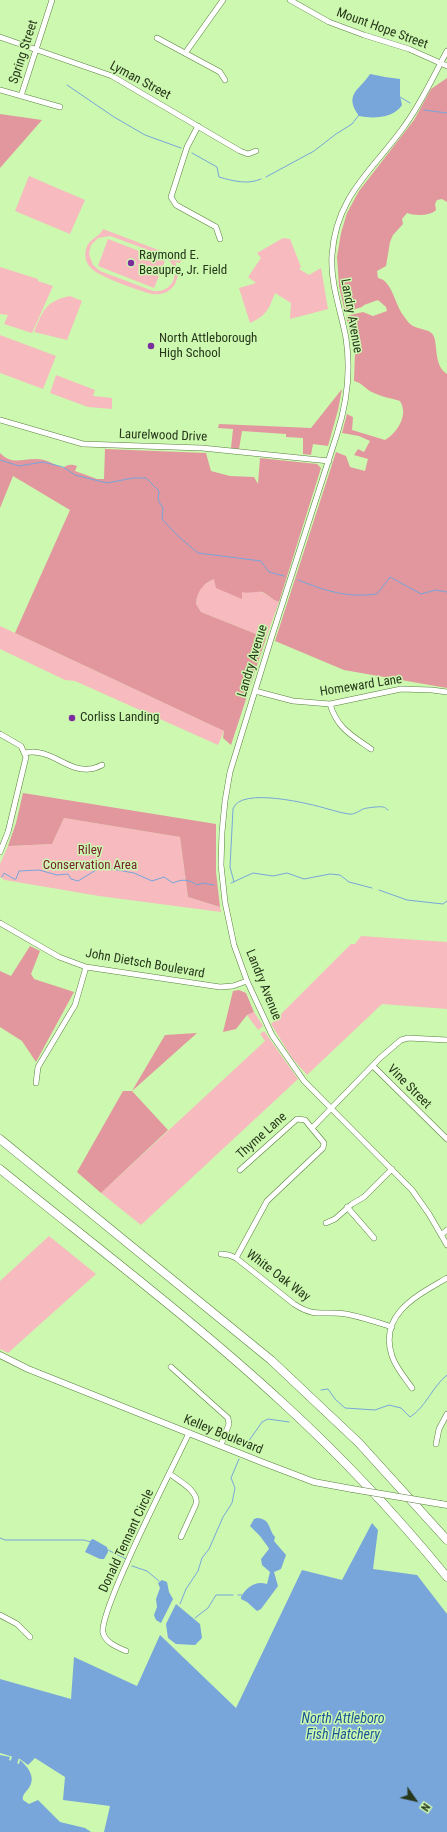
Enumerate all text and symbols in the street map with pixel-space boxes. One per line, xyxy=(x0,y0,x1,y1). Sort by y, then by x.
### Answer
street label: Mount Hope Street xyxy=(334,5,430,53)
street label: Spring Street xyxy=(6,18,42,86)
street label: Lyman Street xyxy=(107,59,173,103)
place label: Raymond E. Beaupre, Jr. Field xyxy=(139,248,227,279)
marker: Raymond E. Beaupre, Jr. Field xyxy=(126,258,136,268)
street label: Landry Avenue xyxy=(337,278,365,354)
place label: North Attleborough High School xyxy=(159,331,257,362)
marker: North Attleborough High School xyxy=(146,341,156,351)
street label: Laurelwood Drive xyxy=(119,427,207,445)
street label: Landry Avenue xyxy=(235,623,271,699)
street label: Homeward Lane xyxy=(319,672,403,700)
place label: Corliss Landing xyxy=(80,710,160,726)
marker: Corliss Landing xyxy=(67,713,77,723)
park label: Riley Conservation Area xyxy=(43,843,137,874)
street label: John Dietsch Boulevard xyxy=(84,946,206,982)
street label: Landry Avenue xyxy=(242,947,284,1023)
street label: Vine Street xyxy=(384,1062,434,1112)
street label: Thyme Lane xyxy=(234,1109,290,1163)
street label: White Oak Way xyxy=(243,1247,313,1305)
street label: Kelley Boulevard xyxy=(181,1412,265,1458)
street label: Donald Tennant Circle xyxy=(96,1487,158,1595)
water label: North Attleboro Fish Hatchery xyxy=(301,1711,385,1744)
north arrow xyxy=(395,1780,435,1820)
text: N xyxy=(418,1801,433,1813)

